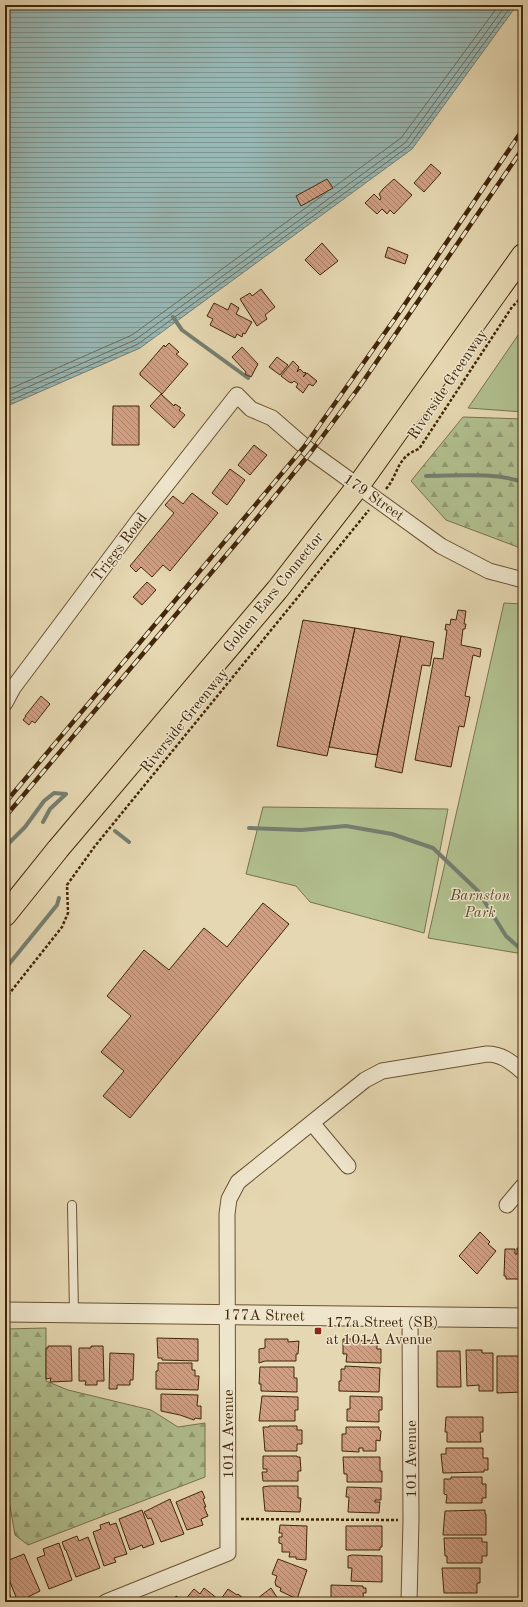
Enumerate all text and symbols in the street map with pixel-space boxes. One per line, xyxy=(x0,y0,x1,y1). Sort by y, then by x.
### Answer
street label: Riverside Greenway xyxy=(406,327,491,443)
street label: 179 Street xyxy=(340,472,406,524)
street label: Triggs Road xyxy=(90,511,151,585)
street label: Golden Ears Connector xyxy=(221,530,327,656)
street label: Riverside Greenway xyxy=(139,666,232,776)
park label: Barnston Park xyxy=(449,889,510,921)
street label: 177A Street xyxy=(223,1308,305,1325)
place label: 177a Street (SB) at 101A Avenue xyxy=(326,1316,438,1348)
marker: 177a Street (SB) at 101A Avenue xyxy=(313,1326,323,1336)
street label: 101A Avenue xyxy=(222,1389,237,1479)
street label: 101 Avenue xyxy=(405,1420,420,1498)

